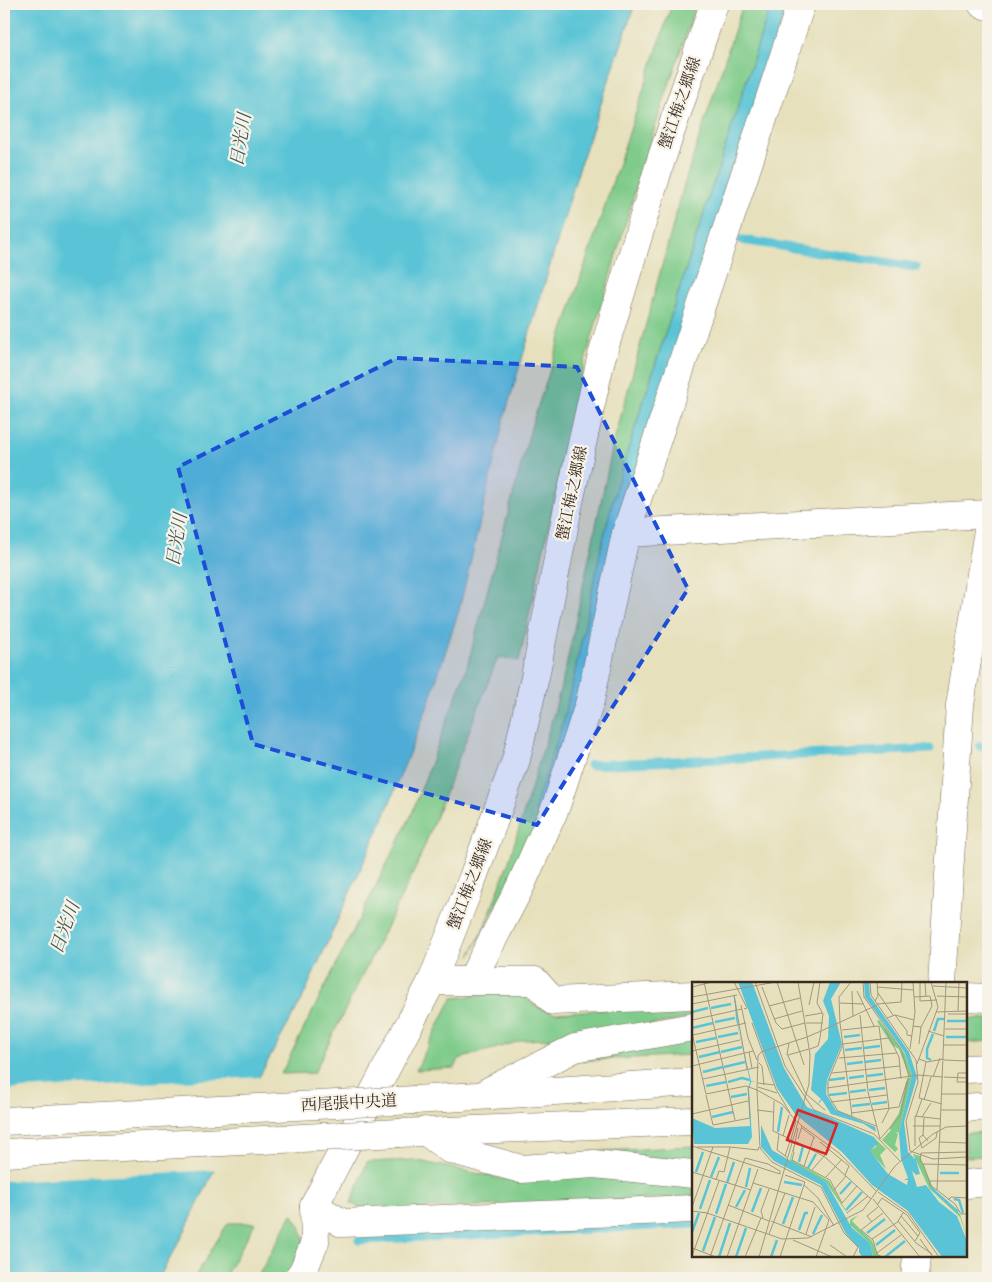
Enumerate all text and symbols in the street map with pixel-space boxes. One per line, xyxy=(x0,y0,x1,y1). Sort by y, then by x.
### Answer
street label: 蟹江梅之郷線 xyxy=(655,54,705,152)
water label: 日光川 xyxy=(225,110,257,168)
street label: 蟹江梅之郷線 xyxy=(552,444,592,542)
water label: 日光川 xyxy=(161,510,193,568)
street label: 蟹江梅之郷線 xyxy=(443,836,497,932)
water label: 日光川 xyxy=(45,897,86,957)
inset map xyxy=(692,982,967,1257)
street label: 西尾張中央道 xyxy=(301,1091,397,1115)

